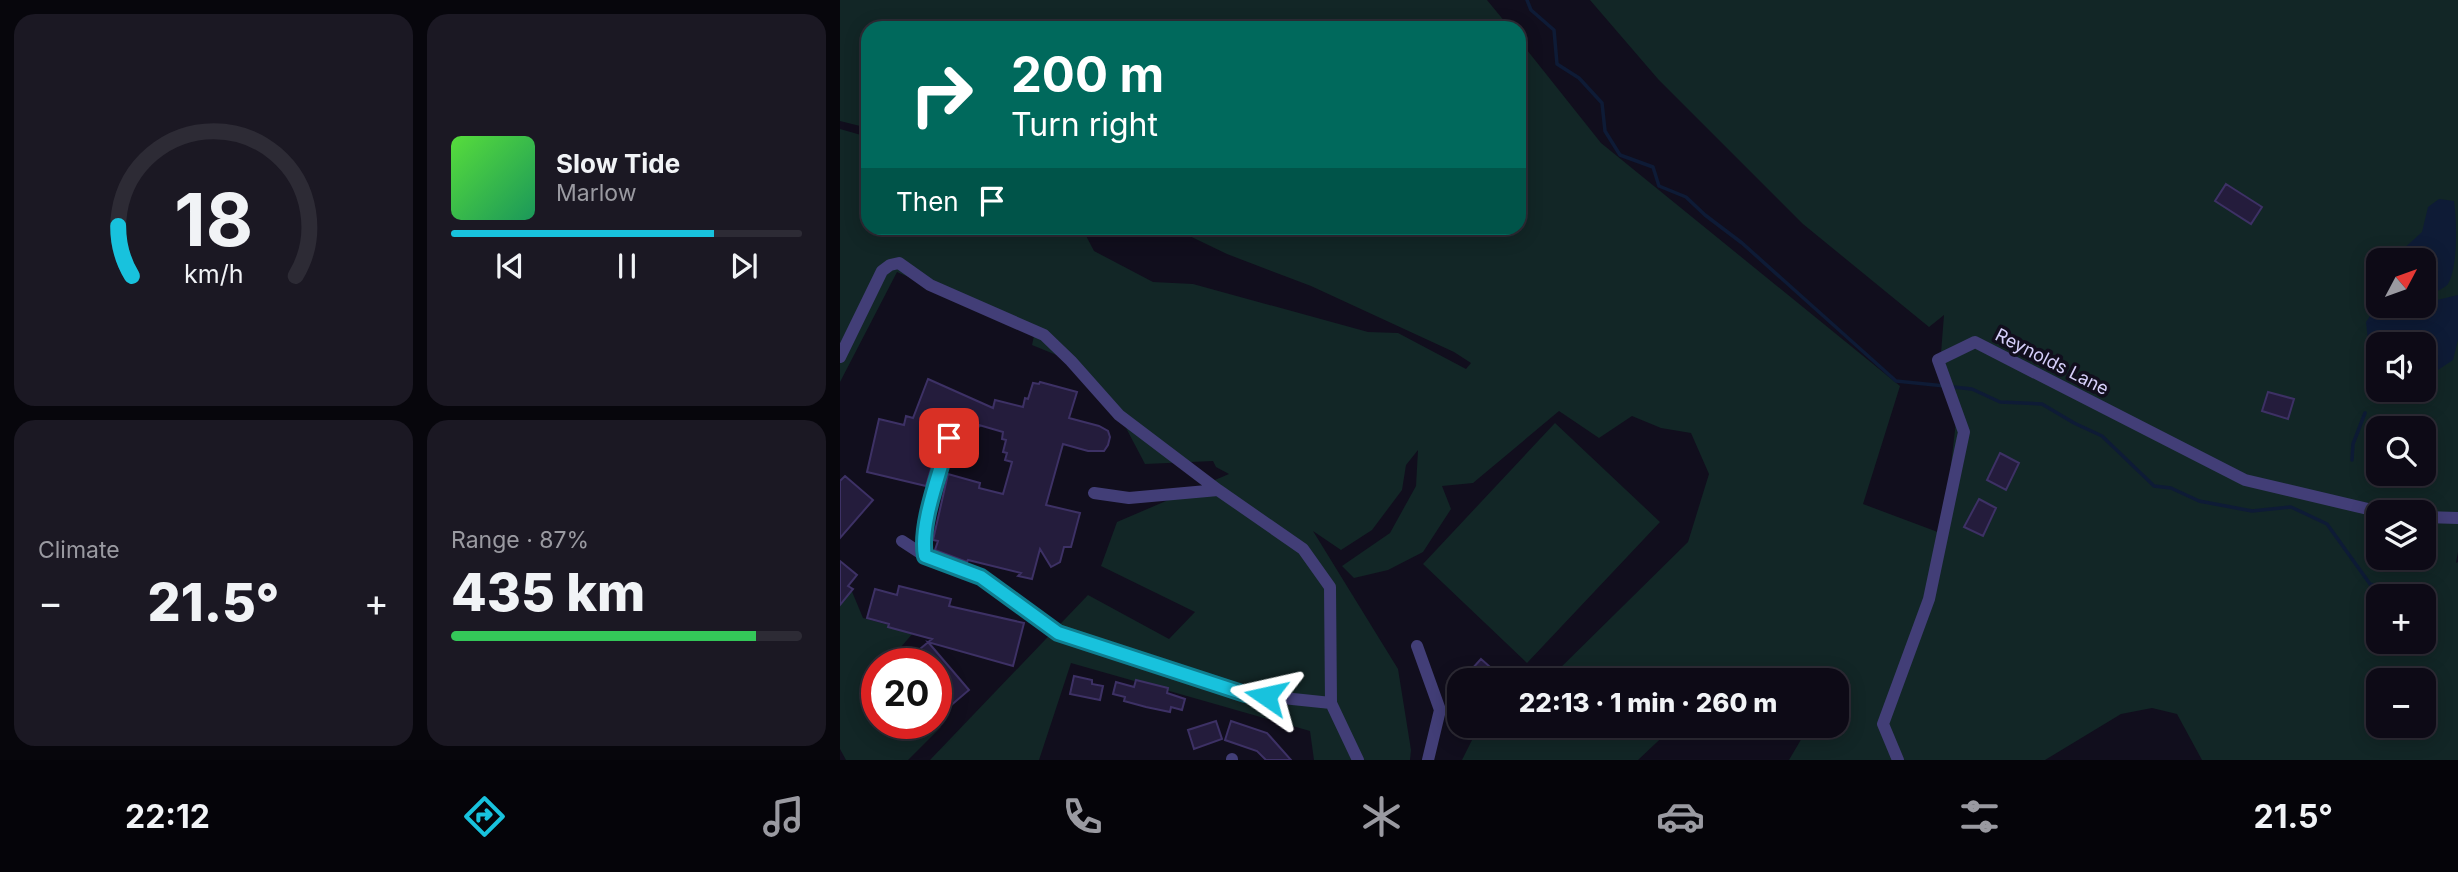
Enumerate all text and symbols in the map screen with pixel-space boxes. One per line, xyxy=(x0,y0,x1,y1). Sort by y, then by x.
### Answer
text: 200 m xyxy=(1011,45,1164,104)
icon: right xyxy=(896,49,987,140)
text: Turn right xyxy=(1011,105,1158,144)
text: Slow Tide xyxy=(556,148,680,179)
text: 18 xyxy=(174,176,253,265)
text: Marlow xyxy=(556,179,636,207)
icon: arrive xyxy=(973,182,1011,220)
text: Then xyxy=(896,186,959,217)
icon: previous xyxy=(491,247,529,285)
icon: pause xyxy=(608,247,646,285)
icon: next xyxy=(725,247,763,285)
north arrow xyxy=(2366,248,2436,318)
map controls xyxy=(2366,248,2436,738)
text: km/h xyxy=(184,259,243,289)
street label: Reynolds Lane xyxy=(1992,324,2112,399)
button: sound xyxy=(2366,332,2436,402)
pin xyxy=(919,408,979,468)
button: search xyxy=(2366,416,2436,486)
icon: arrive xyxy=(930,419,968,457)
button: layers xyxy=(2366,500,2436,570)
text: Range · 87% xyxy=(451,526,589,554)
text: Climate xyxy=(38,536,120,564)
text: 435 km xyxy=(451,561,645,624)
text: 21.5° xyxy=(148,571,279,634)
text: − xyxy=(38,579,63,625)
text: + xyxy=(364,579,389,625)
button: + xyxy=(2366,584,2436,654)
speed limit sign: 20 xyxy=(861,648,952,739)
position arrow xyxy=(1229,659,1303,733)
button: − xyxy=(2366,668,2436,738)
text: 22:13 · 1 min · 260 m xyxy=(1519,687,1777,718)
icon: directions xyxy=(460,792,509,841)
icon: music xyxy=(759,792,808,841)
icon: phone xyxy=(1058,792,1107,841)
icon: climate xyxy=(1357,792,1406,841)
icon: car xyxy=(1656,792,1705,841)
icon: filters xyxy=(1955,792,2004,841)
text: 22:12 xyxy=(125,797,210,836)
text: 21.5° xyxy=(2254,797,2333,836)

